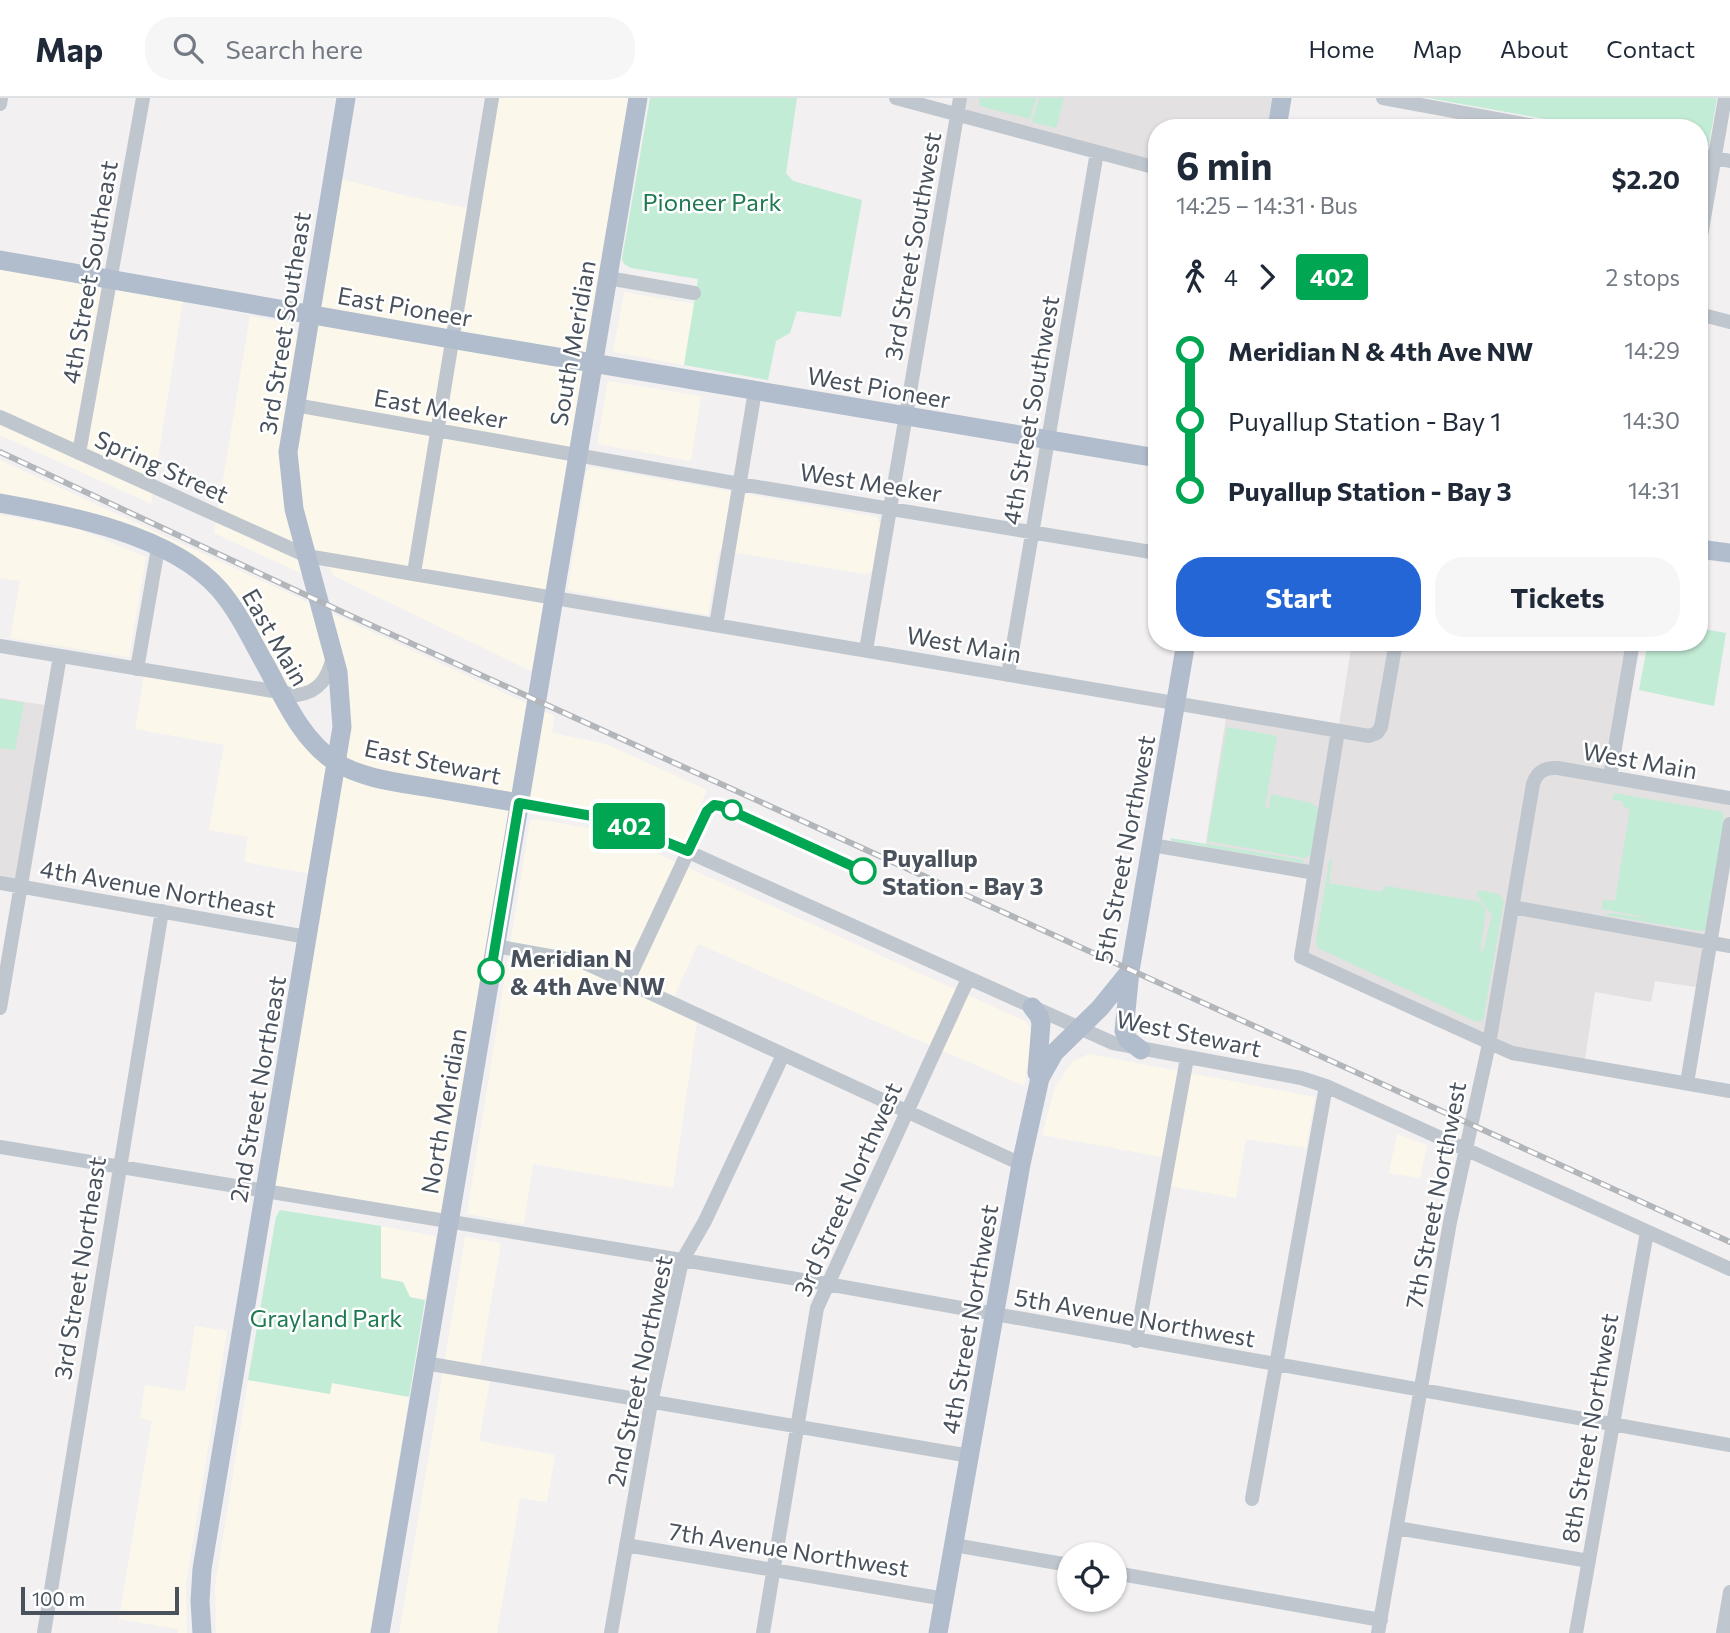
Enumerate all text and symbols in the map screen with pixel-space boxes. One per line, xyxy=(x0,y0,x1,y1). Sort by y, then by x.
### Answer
search box xyxy=(145,17,635,80)
text: Map xyxy=(35,28,103,69)
icon: search xyxy=(169,29,207,67)
text: Search here xyxy=(225,33,363,64)
text: Home xyxy=(1309,34,1375,63)
text: Map xyxy=(1413,34,1462,63)
text: About xyxy=(1500,34,1568,63)
text: Contact xyxy=(1606,34,1695,63)
street label: 3rd Street Southwest xyxy=(878,130,946,362)
text: 6 min xyxy=(1176,141,1272,188)
street label: 4th Street Southeast xyxy=(55,158,123,386)
text: $2.20 xyxy=(1611,163,1680,194)
park label: Pioneer Park xyxy=(642,187,782,216)
text: 14:25 – 14:31 · Bus xyxy=(1176,191,1358,219)
street label: 3rd Street Southeast xyxy=(252,209,316,436)
street label: South Meridian xyxy=(543,258,601,428)
icon: walk xyxy=(1176,258,1214,296)
icon: forward xyxy=(1248,258,1286,296)
text: 402 xyxy=(1310,262,1354,291)
text: 4 xyxy=(1224,263,1238,291)
text: 2 stops xyxy=(1606,263,1680,291)
street label: East Pioneer xyxy=(335,280,475,332)
street label: 4th Street Southwest xyxy=(996,293,1064,527)
text: Meridian N & 4th Ave NW xyxy=(1228,335,1533,366)
text: 14:29 xyxy=(1624,336,1680,364)
street label: West Pioneer xyxy=(805,360,953,414)
street label: East Meeker xyxy=(372,382,510,434)
text: Puyallup Station - Bay 1 xyxy=(1228,405,1501,436)
text: 14:30 xyxy=(1623,406,1680,434)
street label: Spring Street xyxy=(91,424,233,508)
street label: West Meeker xyxy=(798,456,945,508)
text: Puyallup Station - Bay 3 xyxy=(1228,475,1512,506)
text: 14:31 xyxy=(1628,476,1680,504)
button: Start xyxy=(1176,557,1421,637)
button: Tickets xyxy=(1435,557,1680,637)
street label: East Main xyxy=(237,583,315,691)
street label: West Main xyxy=(904,620,1024,668)
street label: East Stewart xyxy=(362,732,504,790)
street label: 5th Street Northwest xyxy=(1088,732,1160,966)
street label: West Main xyxy=(1580,736,1700,784)
unlabelled marker xyxy=(722,800,742,820)
line badge: 402 xyxy=(589,803,669,849)
text: 402 xyxy=(607,811,651,840)
place label: Puyallup Station - Bay 3 xyxy=(882,843,1043,900)
street label: 4th Avenue Northeast xyxy=(38,853,278,923)
marker: Puyallup Station - Bay 3 xyxy=(850,858,876,884)
place label: Meridian N & 4th Ave NW xyxy=(510,943,665,1000)
marker: Meridian N & 4th Ave NW xyxy=(478,958,504,984)
street label: 2nd Street Northeast xyxy=(223,973,291,1205)
street label: West Stewart xyxy=(1114,1003,1264,1063)
street label: North Meridian xyxy=(414,1026,472,1196)
street label: 3rd Street Northwest xyxy=(787,1077,907,1301)
street label: 7th Street Northwest xyxy=(1399,1079,1471,1311)
street label: 3rd Street Northeast xyxy=(47,1154,111,1382)
street label: 4th Street Northwest xyxy=(935,1202,1003,1436)
street label: 2nd Street Northwest xyxy=(600,1253,678,1489)
street label: 5th Avenue Northwest xyxy=(1012,1282,1258,1352)
park label: Grayland Park xyxy=(250,1303,402,1332)
street label: 8th Street Northwest xyxy=(1555,1311,1624,1545)
street label: 7th Avenue Northwest xyxy=(667,1516,911,1582)
map controls xyxy=(1057,1542,1127,1612)
button: locate xyxy=(1057,1542,1127,1612)
scale bar xyxy=(21,1584,178,1616)
text: 100 m xyxy=(32,1587,85,1610)

